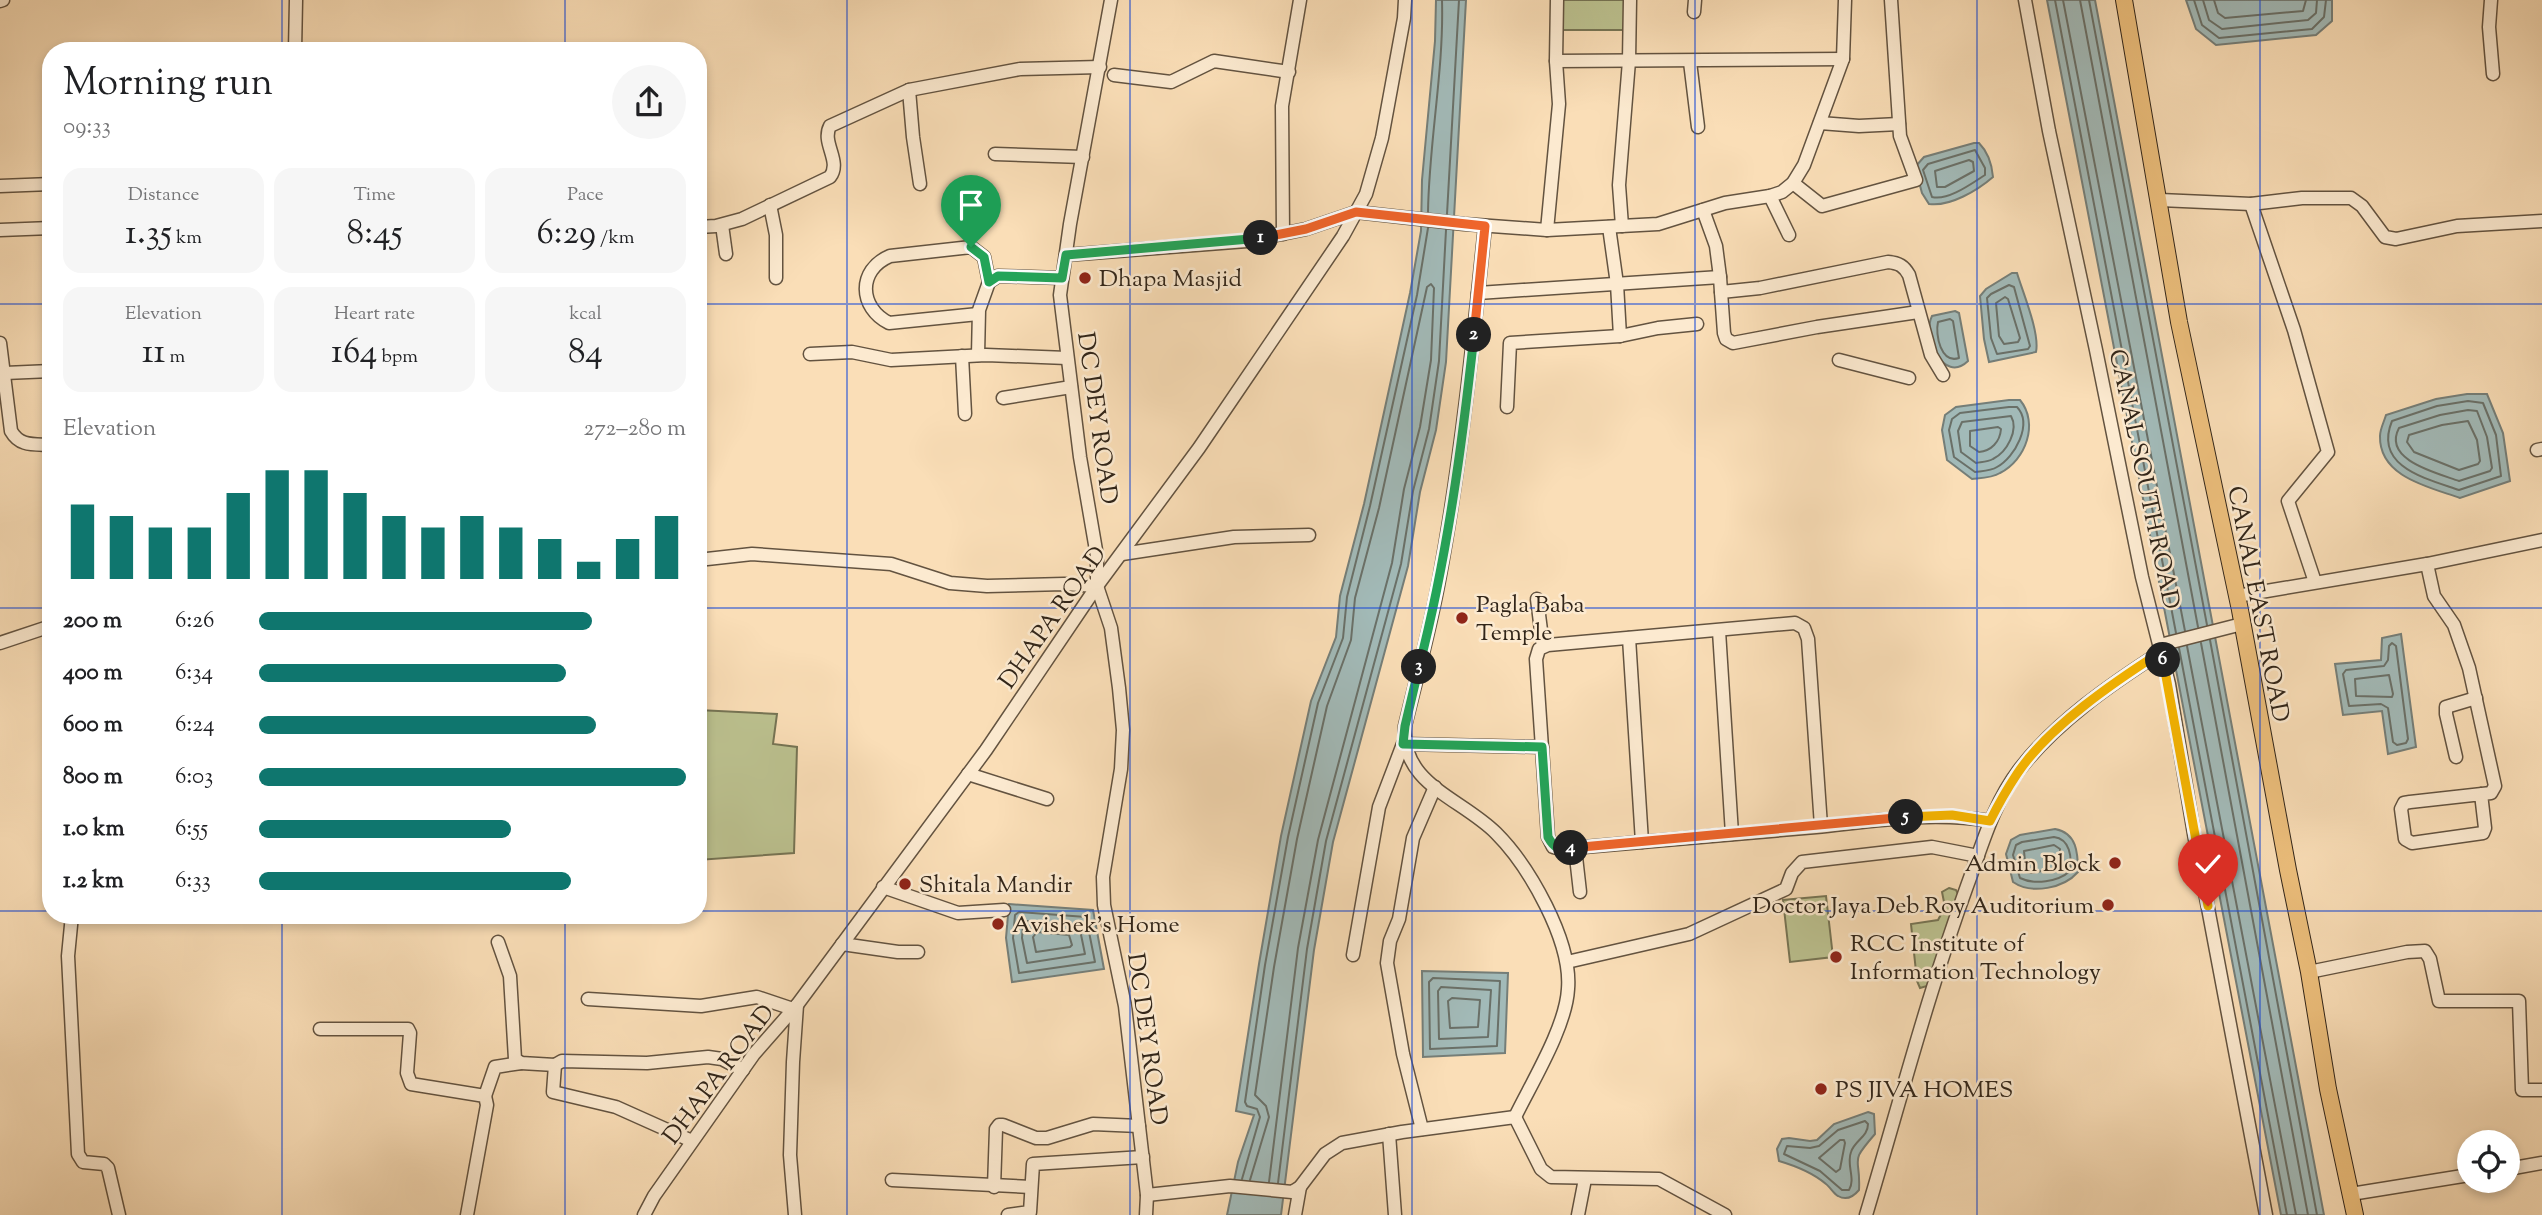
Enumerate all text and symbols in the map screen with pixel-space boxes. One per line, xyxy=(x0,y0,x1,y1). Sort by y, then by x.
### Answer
text: Morning run xyxy=(63,58,273,112)
button: share xyxy=(612,65,686,139)
text: 09:33 xyxy=(63,111,111,144)
pin xyxy=(941,175,1001,247)
text: Distance xyxy=(128,182,199,209)
text: Time xyxy=(353,182,396,209)
text: Pace xyxy=(567,182,604,209)
icon: arrive xyxy=(952,186,990,224)
text: 1.35 xyxy=(125,209,172,260)
text: 8:45 xyxy=(346,209,403,260)
text: 6:29 xyxy=(537,209,596,260)
pin: 1 xyxy=(1244,220,1278,256)
text: 1 xyxy=(1257,224,1264,251)
text: km xyxy=(172,225,202,252)
text: /km xyxy=(596,225,634,252)
place label: Dhapa Masjid xyxy=(1099,263,1242,297)
marker: Dhapa Masjid xyxy=(1077,270,1093,286)
text: Elevation xyxy=(125,301,202,328)
text: Heart rate xyxy=(334,301,415,328)
text: kcal xyxy=(569,301,602,328)
pin: 2 xyxy=(1456,318,1492,352)
text: 2 xyxy=(1469,321,1478,348)
text: 11 xyxy=(142,328,166,379)
text: 164 xyxy=(331,328,377,379)
text: 84 xyxy=(568,328,603,379)
street label: DC DEY ROAD xyxy=(1067,330,1125,507)
text: m xyxy=(166,344,185,371)
text: bpm xyxy=(377,344,418,371)
street label: CANAL SOUTH ROAD xyxy=(2099,346,2187,613)
text: Elevation xyxy=(63,413,156,446)
text: 272–280 m xyxy=(584,413,686,446)
street label: CANAL EAST ROAD xyxy=(2217,483,2297,725)
street label: DHAPA ROAD xyxy=(992,540,1116,697)
place label: Pagla Baba Temple xyxy=(1476,589,1585,651)
text: 200 m xyxy=(63,605,122,638)
text: 6:26 xyxy=(175,605,214,638)
marker: Pagla Baba Temple xyxy=(1454,610,1470,626)
pin: 6 xyxy=(2146,642,2180,678)
text: 6 xyxy=(2158,646,2167,673)
pin: 3 xyxy=(1402,650,1436,684)
text: 3 xyxy=(1415,653,1422,680)
text: 400 m xyxy=(63,657,123,690)
text: 6:34 xyxy=(175,657,213,690)
text: 600 m xyxy=(63,709,123,742)
text: 6:24 xyxy=(175,709,215,742)
text: 800 m xyxy=(63,761,123,794)
text: 6:03 xyxy=(175,761,213,794)
pin: 5 xyxy=(1888,800,1924,834)
text: 5 xyxy=(1902,803,1909,830)
text: 1.0 km xyxy=(63,813,125,846)
text: 6:55 xyxy=(175,813,208,846)
pin: 4 xyxy=(1554,830,1588,866)
text: 4 xyxy=(1566,834,1575,861)
pin xyxy=(2178,834,2238,906)
icon: check xyxy=(2189,845,2227,883)
place label: Admin Block xyxy=(1965,848,2101,882)
marker: Admin Block xyxy=(2107,855,2123,871)
text: 1.2 km xyxy=(63,865,124,898)
text: 6:33 xyxy=(175,865,211,898)
place label: Shitala Mandir xyxy=(919,869,1073,903)
marker: Shitala Mandir xyxy=(897,876,913,892)
place label: Doctor Jaya Deb Roy Auditorium xyxy=(1752,890,2094,924)
marker: Doctor Jaya Deb Roy Auditorium xyxy=(2100,897,2116,913)
place label: Avishek's Home xyxy=(1012,909,1180,943)
marker: Avishek's Home xyxy=(990,916,1006,932)
place label: RCC Institute of Information Technology xyxy=(1850,928,2101,990)
marker: RCC Institute of Information Technology xyxy=(1828,949,1844,965)
street label: DC DEY ROAD xyxy=(1117,951,1175,1128)
street label: DHAPA ROAD xyxy=(656,998,784,1152)
place label: PS JIVA HOMES xyxy=(1835,1074,2013,1108)
marker: PS JIVA HOMES xyxy=(1813,1081,1829,1097)
map controls xyxy=(2457,1130,2520,1193)
button: locate xyxy=(2457,1130,2520,1193)

